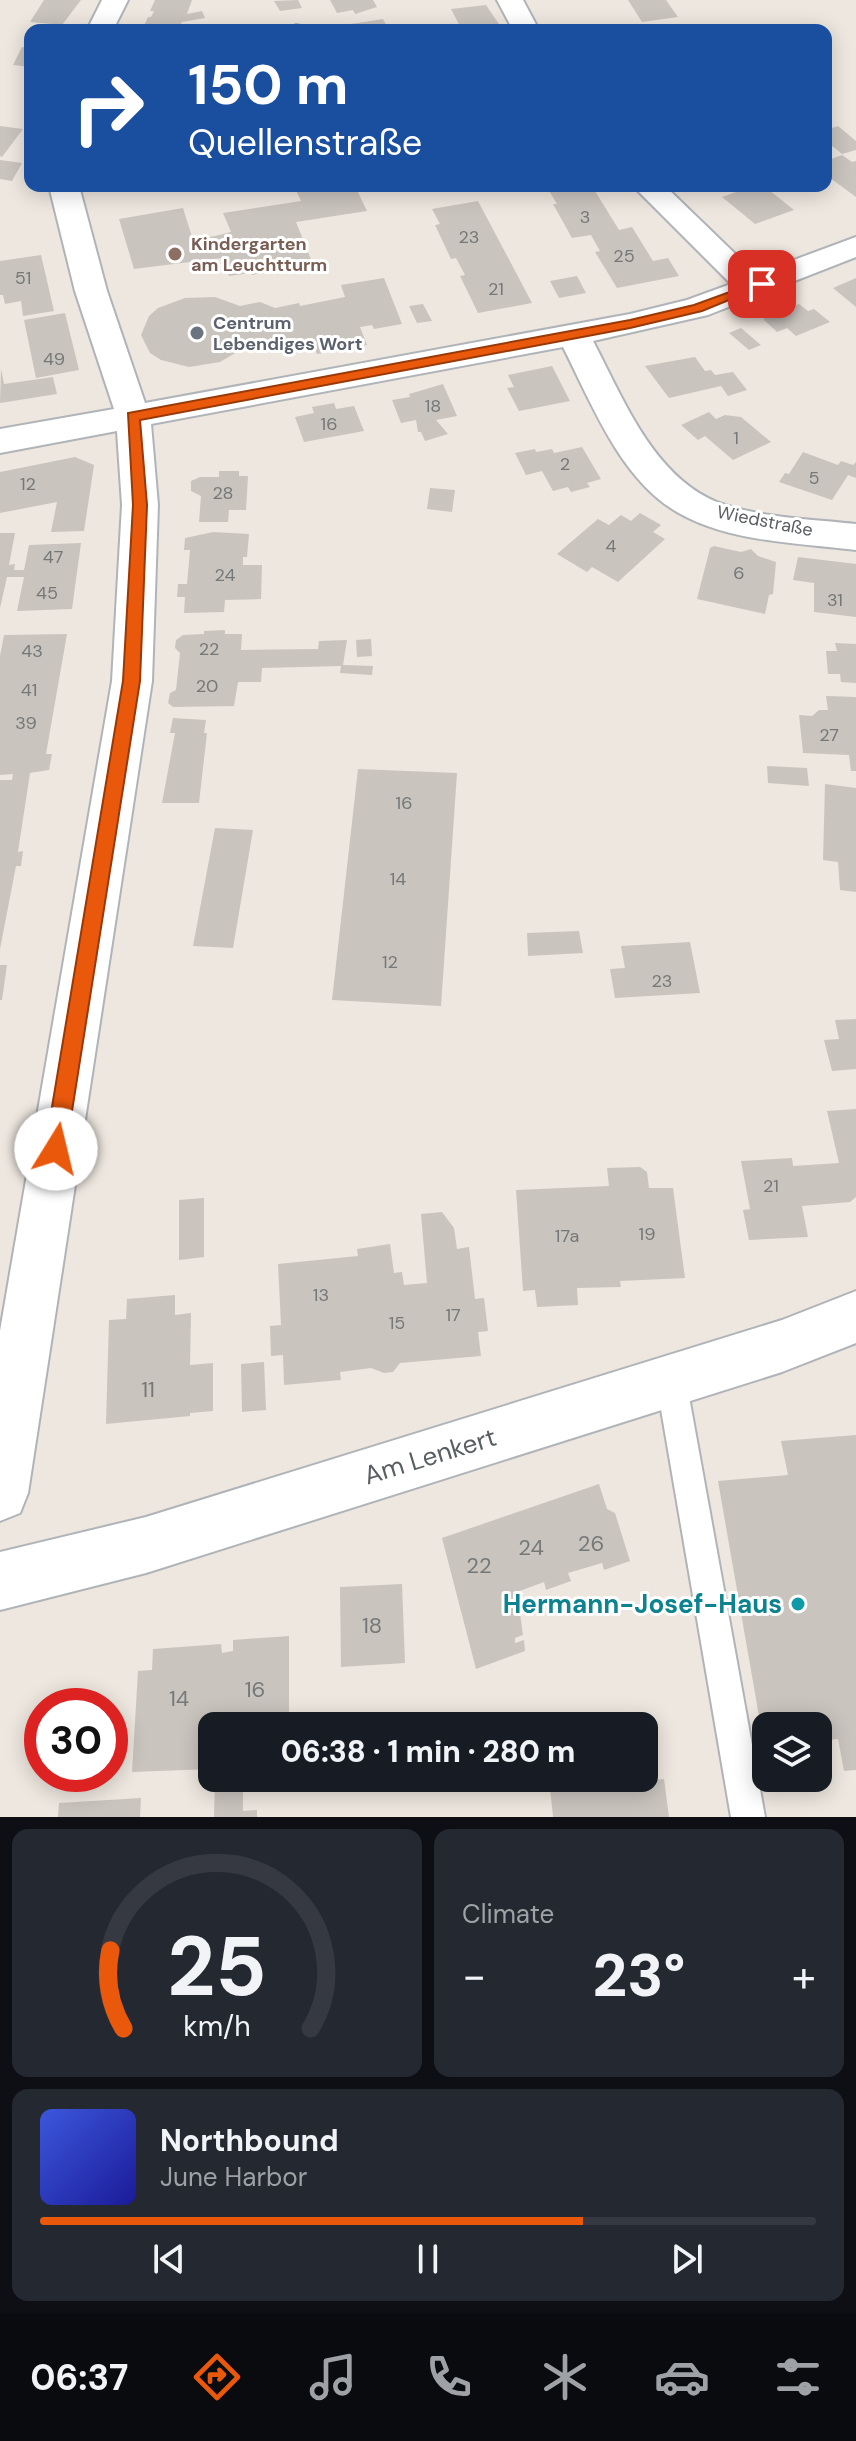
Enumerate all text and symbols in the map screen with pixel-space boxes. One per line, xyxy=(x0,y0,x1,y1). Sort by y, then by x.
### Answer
text: 150 m xyxy=(188,48,349,121)
icon: right xyxy=(56,56,160,160)
text: Quellenstraße xyxy=(188,119,422,166)
house number: 3 xyxy=(580,205,590,229)
house number: 23 xyxy=(458,225,480,249)
place label: Kindergarten am Leuchtturm xyxy=(191,232,327,277)
house number: 25 xyxy=(613,244,635,268)
marker: Kindergarten am Leuchtturm xyxy=(166,245,184,263)
pin xyxy=(728,250,796,318)
icon: arrive xyxy=(740,262,784,306)
house number: 51 xyxy=(15,266,31,290)
house number: 21 xyxy=(488,277,504,301)
place label: Centrum Lebendiges Wort xyxy=(213,311,362,356)
marker: Centrum Lebendiges Wort xyxy=(188,324,206,342)
house number: 49 xyxy=(43,347,65,371)
house number: 18 xyxy=(425,394,441,418)
house number: 16 xyxy=(321,412,337,436)
house number: 1 xyxy=(733,426,739,450)
house number: 2 xyxy=(560,452,570,476)
house number: 5 xyxy=(809,466,819,490)
house number: 12 xyxy=(20,472,36,496)
house number: 28 xyxy=(212,481,234,505)
street label: Wiedstraße xyxy=(715,500,815,542)
house number: 4 xyxy=(606,534,617,558)
house number: 47 xyxy=(43,545,63,569)
house number: 6 xyxy=(733,561,745,585)
house number: 24 xyxy=(215,563,236,587)
house number: 45 xyxy=(36,581,58,605)
house number: 31 xyxy=(827,588,843,612)
house number: 22 xyxy=(199,637,219,661)
house number: 43 xyxy=(21,639,43,663)
house number: 20 xyxy=(196,674,218,698)
house number: 41 xyxy=(21,678,37,702)
house number: 39 xyxy=(15,711,37,735)
house number: 27 xyxy=(819,723,839,747)
house number: 16 xyxy=(396,791,412,815)
house number: 14 xyxy=(390,867,406,891)
house number: 12 xyxy=(382,950,398,974)
house number: 23 xyxy=(651,969,673,993)
position arrow xyxy=(14,1107,98,1191)
house number: 21 xyxy=(763,1174,779,1198)
house number: 19 xyxy=(639,1222,655,1246)
house number: 17a xyxy=(555,1224,579,1248)
house number: 13 xyxy=(313,1283,329,1307)
house number: 17 xyxy=(445,1303,461,1327)
house number: 15 xyxy=(389,1311,405,1335)
house number: 11 xyxy=(141,1375,155,1404)
street label: Am Lenkert xyxy=(360,1420,500,1492)
house number: 26 xyxy=(578,1529,604,1558)
house number: 24 xyxy=(518,1533,544,1562)
house number: 22 xyxy=(466,1551,492,1580)
place label: Hermann-Josef-Haus xyxy=(503,1587,782,1621)
marker: Hermann-Josef-Haus xyxy=(789,1595,807,1613)
house number: 18 xyxy=(362,1611,382,1640)
house number: 16 xyxy=(245,1675,265,1704)
house number: 14 xyxy=(169,1684,189,1713)
speed limit sign: 30 xyxy=(24,1688,128,1792)
map controls xyxy=(752,1712,832,1792)
button: layers xyxy=(752,1712,832,1792)
text: 06:38 · 1 min · 280 m xyxy=(281,1732,575,1771)
text: Climate xyxy=(462,1897,554,1931)
text: 25 xyxy=(167,1912,267,2021)
text: 23° xyxy=(593,1936,685,2015)
text: − xyxy=(462,1947,486,2005)
text: + xyxy=(792,1947,816,2005)
text: km/h xyxy=(183,2008,251,2045)
text: Northbound xyxy=(160,2121,339,2160)
text: June Harbor xyxy=(160,2160,307,2194)
icon: previous xyxy=(147,2237,191,2281)
icon: pause xyxy=(406,2237,450,2281)
icon: next xyxy=(665,2237,709,2281)
icon: directions xyxy=(189,2349,245,2405)
icon: music xyxy=(305,2349,361,2405)
icon: phone xyxy=(421,2349,477,2405)
icon: climate xyxy=(537,2349,593,2405)
icon: car xyxy=(654,2349,710,2405)
icon: filters xyxy=(770,2349,826,2405)
text: 06:37 xyxy=(30,2354,128,2401)

